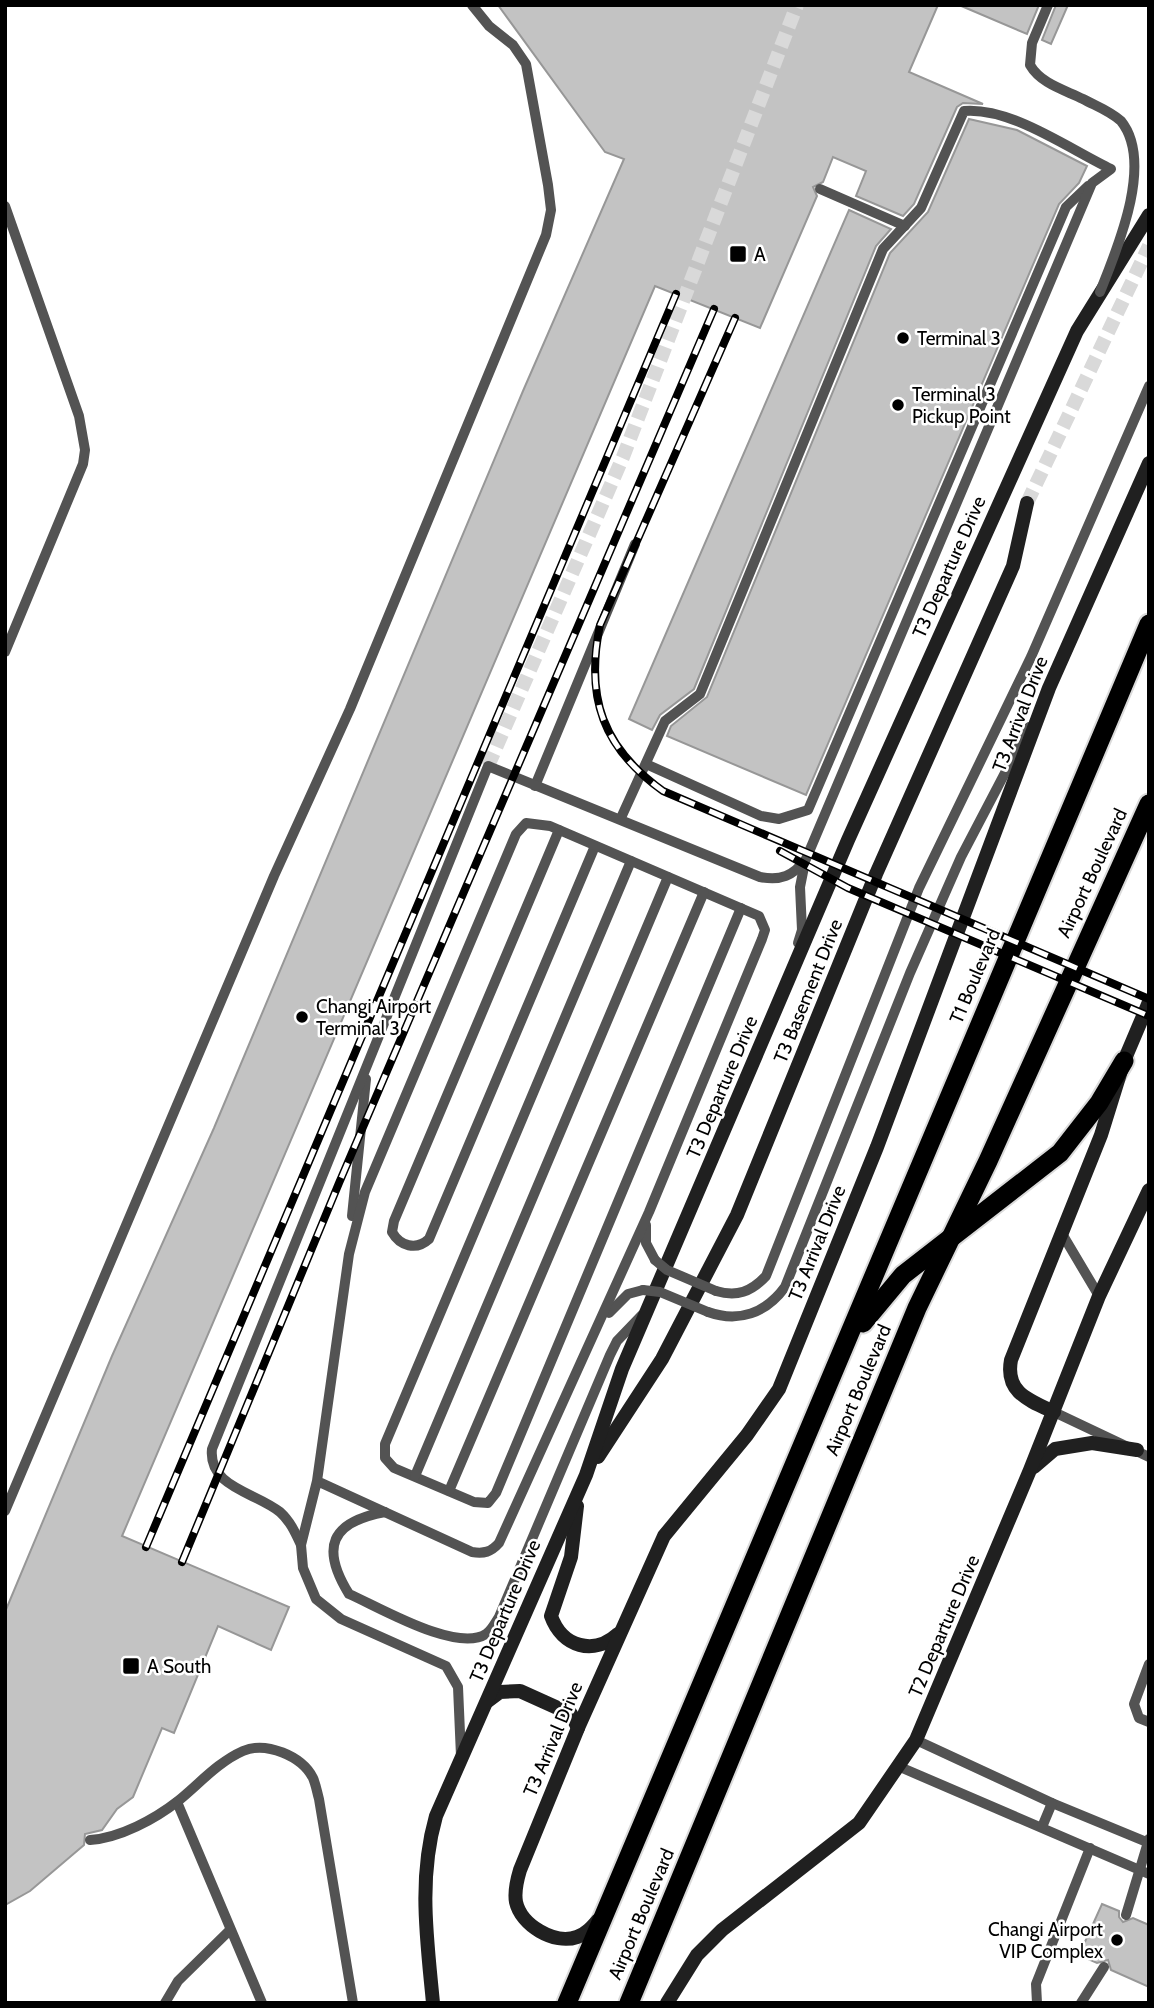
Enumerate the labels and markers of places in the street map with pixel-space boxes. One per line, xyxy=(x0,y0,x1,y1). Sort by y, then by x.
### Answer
place label: A xyxy=(754,243,766,266)
marker: A xyxy=(728,244,748,264)
place label: Terminal 3 xyxy=(917,327,1001,350)
marker: Terminal 3 xyxy=(895,330,911,346)
place label: Terminal 3 Pickup Point xyxy=(912,383,1011,428)
marker: Terminal 3 Pickup Point xyxy=(890,397,906,413)
place label: Changi Airport Terminal 3 xyxy=(316,995,432,1040)
marker: Changi Airport Terminal 3 xyxy=(294,1009,310,1025)
place label: A South xyxy=(147,1655,211,1678)
marker: A South xyxy=(121,1656,141,1676)
place label: Changi Airport VIP Complex xyxy=(988,1918,1104,1963)
marker: Changi Airport VIP Complex xyxy=(1109,1932,1125,1948)

